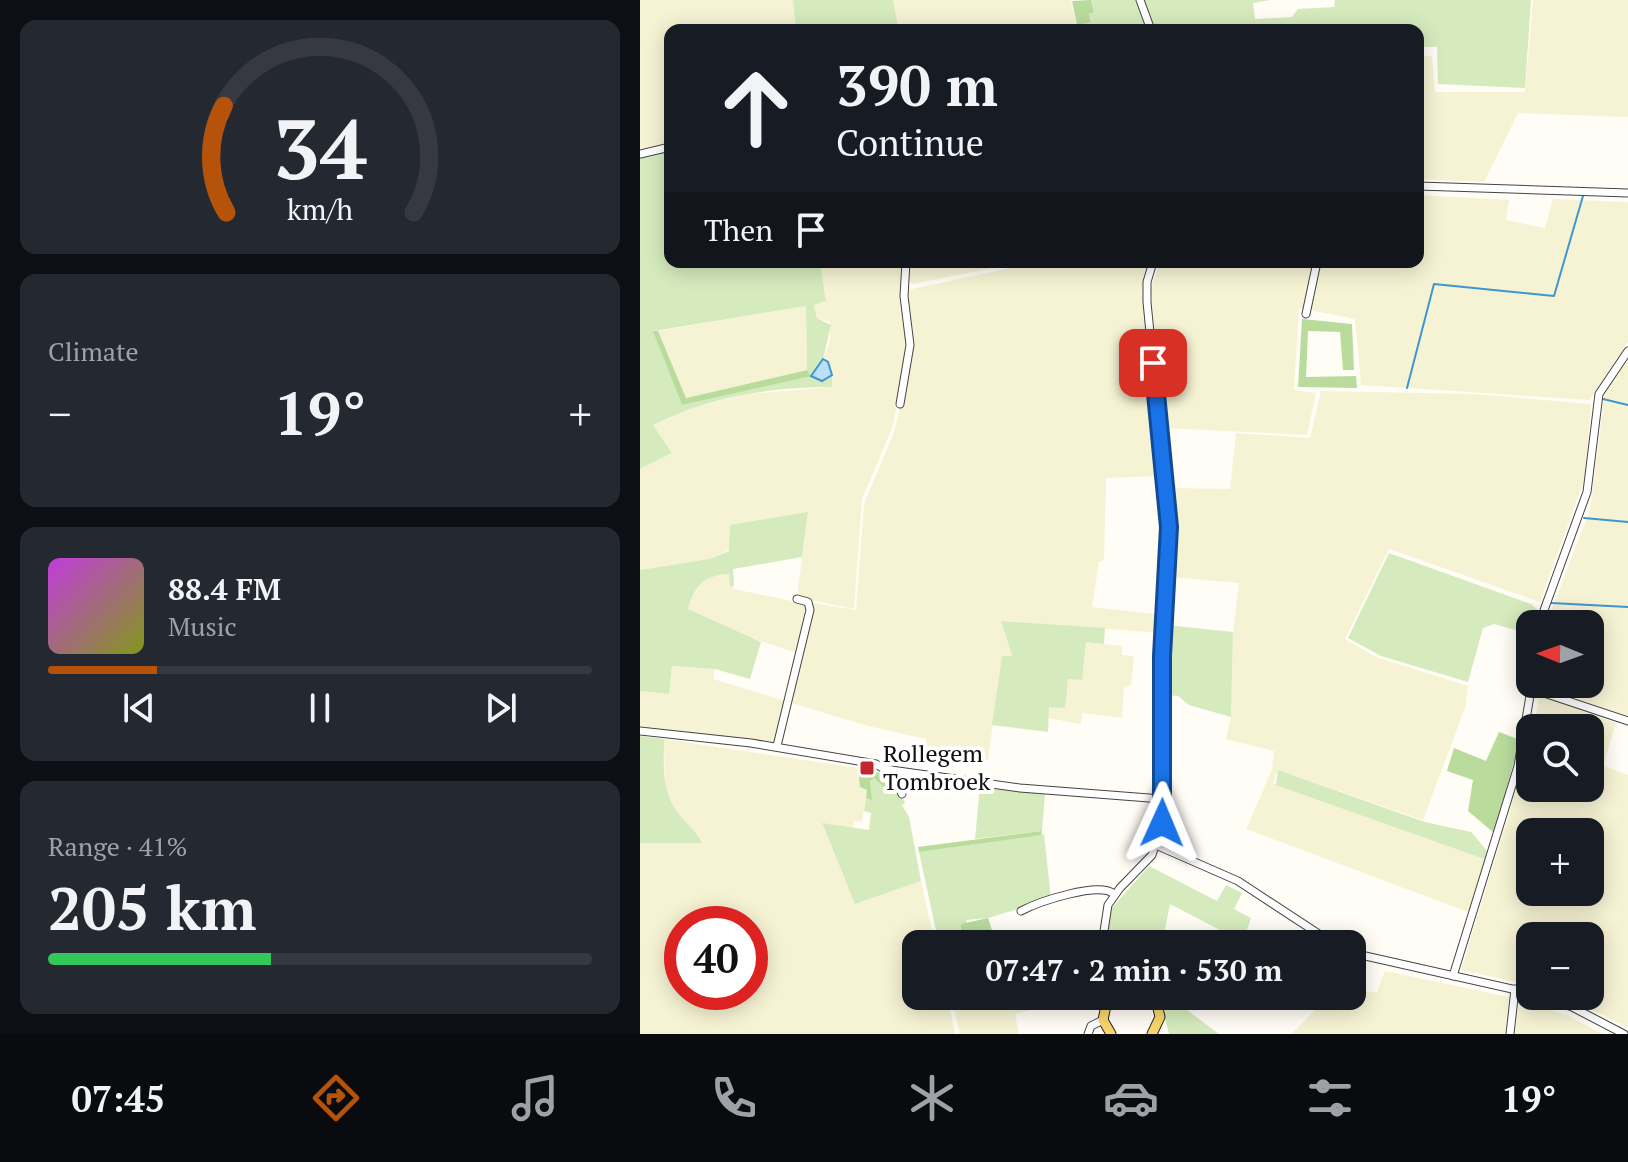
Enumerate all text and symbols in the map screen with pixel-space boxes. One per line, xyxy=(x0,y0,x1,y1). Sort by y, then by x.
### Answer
text: 390 m xyxy=(836,48,998,122)
icon: ahead xyxy=(704,56,808,160)
text: 34 xyxy=(273,92,367,202)
text: Continue xyxy=(836,119,984,166)
text: km/h xyxy=(287,190,353,228)
icon: arrive xyxy=(789,208,833,252)
text: Then xyxy=(704,210,773,250)
pin xyxy=(1119,329,1187,397)
text: Climate xyxy=(48,334,139,368)
icon: arrive xyxy=(1131,341,1175,385)
text: 19° xyxy=(274,373,366,452)
text: − xyxy=(48,384,71,443)
text: + xyxy=(569,384,592,443)
text: 88.4 FM xyxy=(168,569,281,609)
text: Music xyxy=(168,609,237,643)
north arrow xyxy=(1516,610,1604,698)
map controls xyxy=(1516,610,1604,1010)
icon: previous xyxy=(117,686,161,730)
icon: pause xyxy=(298,686,342,730)
icon: next xyxy=(479,686,523,730)
button: search xyxy=(1516,714,1604,802)
place label: Rollegem Tombroek xyxy=(883,737,991,797)
marker: Rollegem Tombroek xyxy=(858,759,876,777)
position arrow xyxy=(1120,781,1204,865)
button: + xyxy=(1516,818,1604,906)
text: Range · 41% xyxy=(48,829,187,863)
text: 205 km xyxy=(48,868,256,947)
speed limit sign: 40 xyxy=(664,906,768,1010)
button: − xyxy=(1516,922,1604,1010)
text: 07:47 · 2 min · 530 m xyxy=(986,950,1282,990)
icon: directions xyxy=(308,1070,364,1126)
icon: music xyxy=(507,1070,563,1126)
icon: phone xyxy=(706,1070,762,1126)
icon: climate xyxy=(904,1070,960,1126)
icon: car xyxy=(1103,1070,1159,1126)
icon: filters xyxy=(1302,1070,1358,1126)
text: 07:45 xyxy=(71,1075,165,1122)
text: 19° xyxy=(1501,1075,1556,1122)

